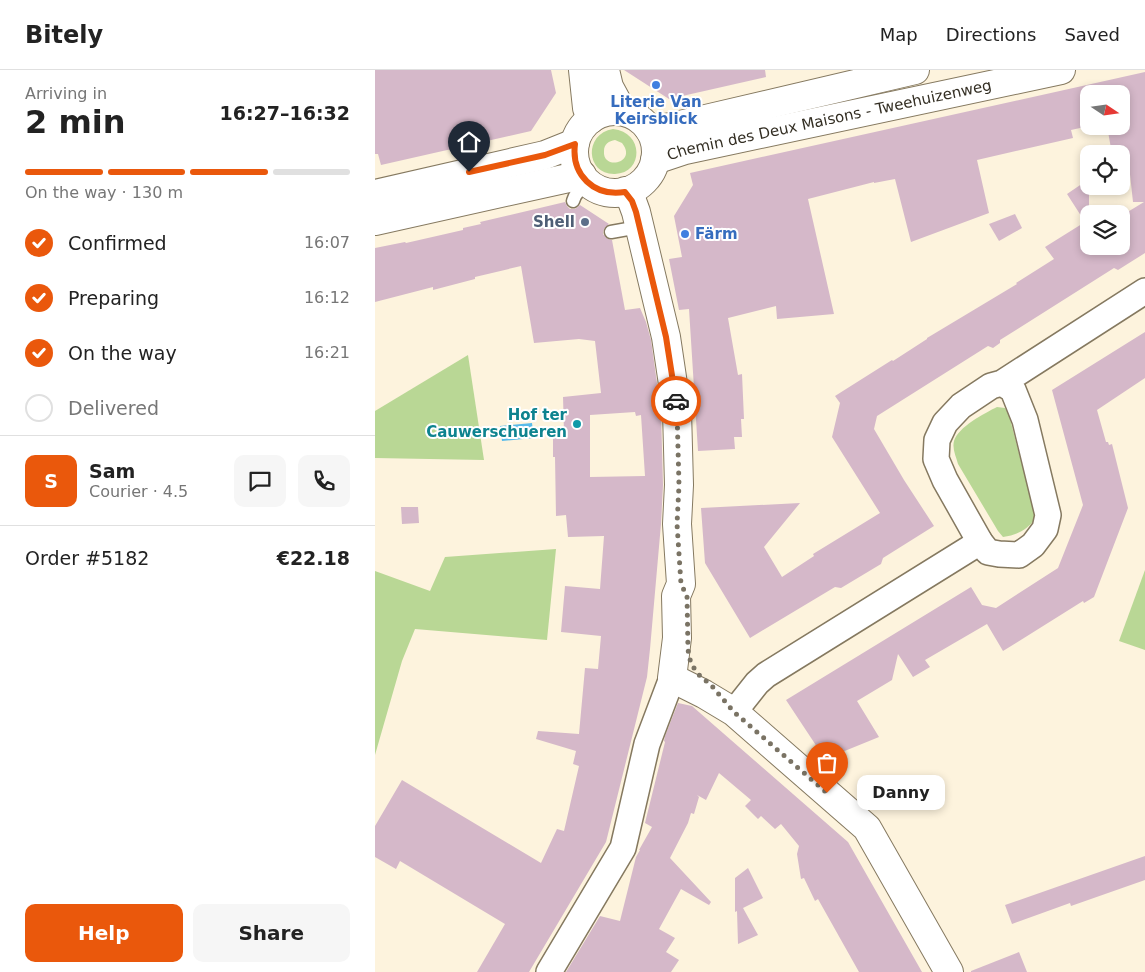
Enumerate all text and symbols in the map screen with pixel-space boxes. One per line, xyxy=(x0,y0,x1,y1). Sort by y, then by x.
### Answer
text: Bitely xyxy=(25,21,103,49)
text: Map xyxy=(880,24,918,45)
text: Directions xyxy=(946,24,1036,45)
text: Saved xyxy=(1064,24,1120,45)
street label: Chemin des Deux Maisons - Tweehuizenweg xyxy=(665,76,993,164)
marker: Literie Van Keirsblick xyxy=(650,79,662,91)
text: Arriving in xyxy=(25,84,107,103)
north arrow xyxy=(1080,85,1130,135)
map controls xyxy=(1080,85,1130,255)
place label: Literie Van Keirsblick xyxy=(610,93,702,128)
text: 16:27–16:32 xyxy=(220,102,350,124)
text: 2 min xyxy=(25,103,126,141)
pin xyxy=(448,121,490,172)
icon: home xyxy=(455,128,483,156)
button: locate xyxy=(1080,145,1130,195)
text: On the way · 130 m xyxy=(25,183,183,202)
button: layers xyxy=(1080,205,1130,255)
place label: Shell xyxy=(533,213,575,231)
marker: Shell xyxy=(579,216,591,228)
place label: Färm xyxy=(695,225,738,243)
marker: Färm xyxy=(679,228,691,240)
icon: check xyxy=(25,229,53,257)
text: Confirmed xyxy=(68,232,167,254)
text: 16:07 xyxy=(304,233,350,252)
icon: check xyxy=(25,284,53,312)
text: Preparing xyxy=(68,287,159,309)
text: 16:12 xyxy=(304,288,350,307)
icon: check xyxy=(25,339,53,367)
text: On the way xyxy=(68,342,177,364)
text: 16:21 xyxy=(304,343,350,362)
courier xyxy=(651,376,701,426)
icon: car xyxy=(662,387,690,415)
text: Delivered xyxy=(68,397,159,419)
place label: Hof ter Cauwerschueren xyxy=(426,406,568,441)
marker: Hof ter Cauwerschueren xyxy=(571,418,583,430)
button: chat xyxy=(234,455,286,507)
button: phone xyxy=(298,455,350,507)
text: Sam xyxy=(89,460,135,482)
text: S xyxy=(44,470,58,492)
text: Courier · 4.5 xyxy=(89,482,188,501)
text: Order #5182 xyxy=(25,547,149,569)
text: €22.18 xyxy=(277,547,350,569)
pin xyxy=(806,742,848,793)
icon: bag xyxy=(813,749,841,777)
callout: Danny xyxy=(857,776,945,810)
text: Danny xyxy=(872,783,930,802)
button: Help xyxy=(25,904,183,962)
button: Share xyxy=(193,904,350,962)

